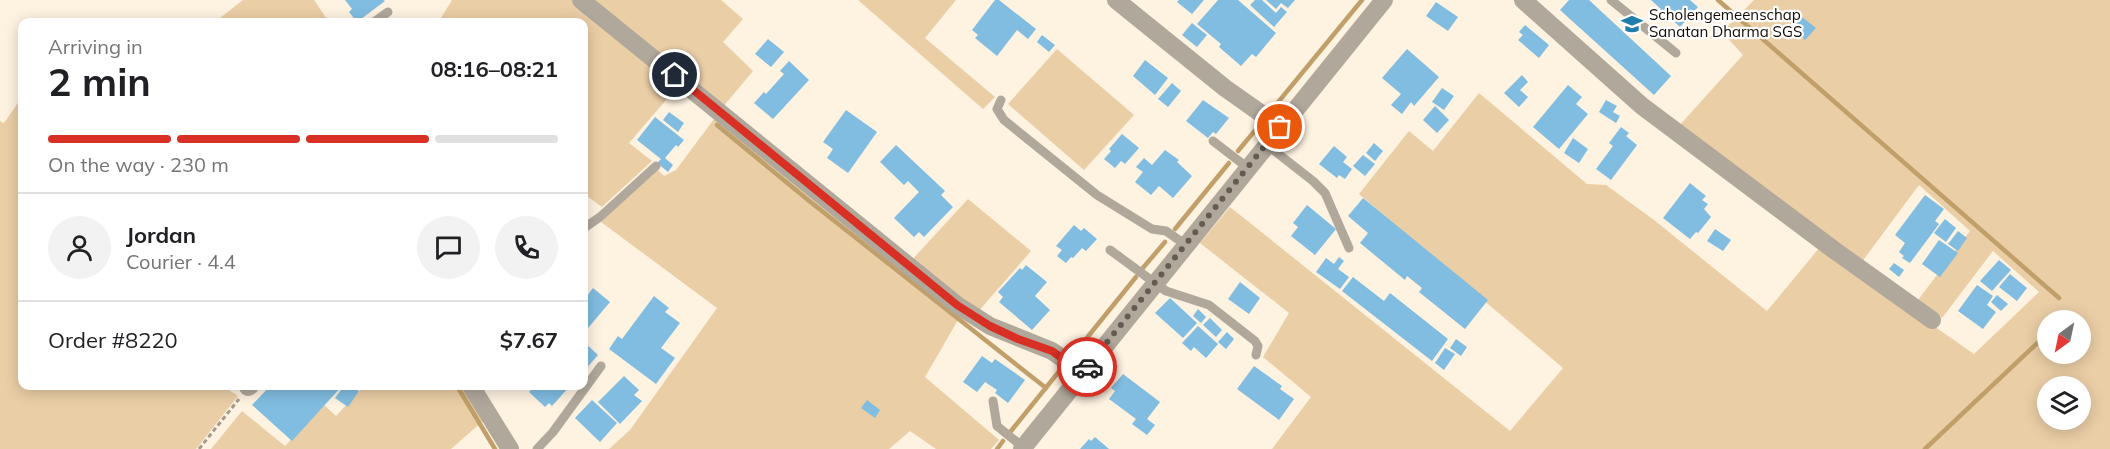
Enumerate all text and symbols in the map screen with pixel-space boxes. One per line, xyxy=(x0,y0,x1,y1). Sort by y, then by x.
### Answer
place label: Scholengemeenschap Sanatan Dharma SGS xyxy=(1649,5,1802,41)
school or university icon: Scholengemeenschap Sanatan Dharma SGS xyxy=(1620,12,1644,36)
text: Arriving in xyxy=(48,34,143,59)
pin xyxy=(649,49,700,100)
text: 08:16–08:21 xyxy=(430,55,558,83)
text: 2 min xyxy=(48,57,151,106)
icon: home xyxy=(658,58,691,91)
pin xyxy=(1254,101,1305,152)
icon: bag xyxy=(1263,110,1296,143)
text: On the way · 230 m xyxy=(48,152,229,177)
button: person xyxy=(48,216,111,279)
button: chat xyxy=(417,216,480,279)
button: phone xyxy=(495,216,558,279)
text: Jordan xyxy=(126,221,196,249)
text: Courier · 4.4 xyxy=(126,249,236,274)
north arrow xyxy=(2037,310,2091,364)
map controls xyxy=(2037,310,2091,430)
text: Order #8220 xyxy=(48,326,178,354)
text: $7.67 xyxy=(500,326,558,354)
courier xyxy=(1057,337,1117,397)
icon: car xyxy=(1071,351,1104,384)
button: layers xyxy=(2037,376,2091,430)

